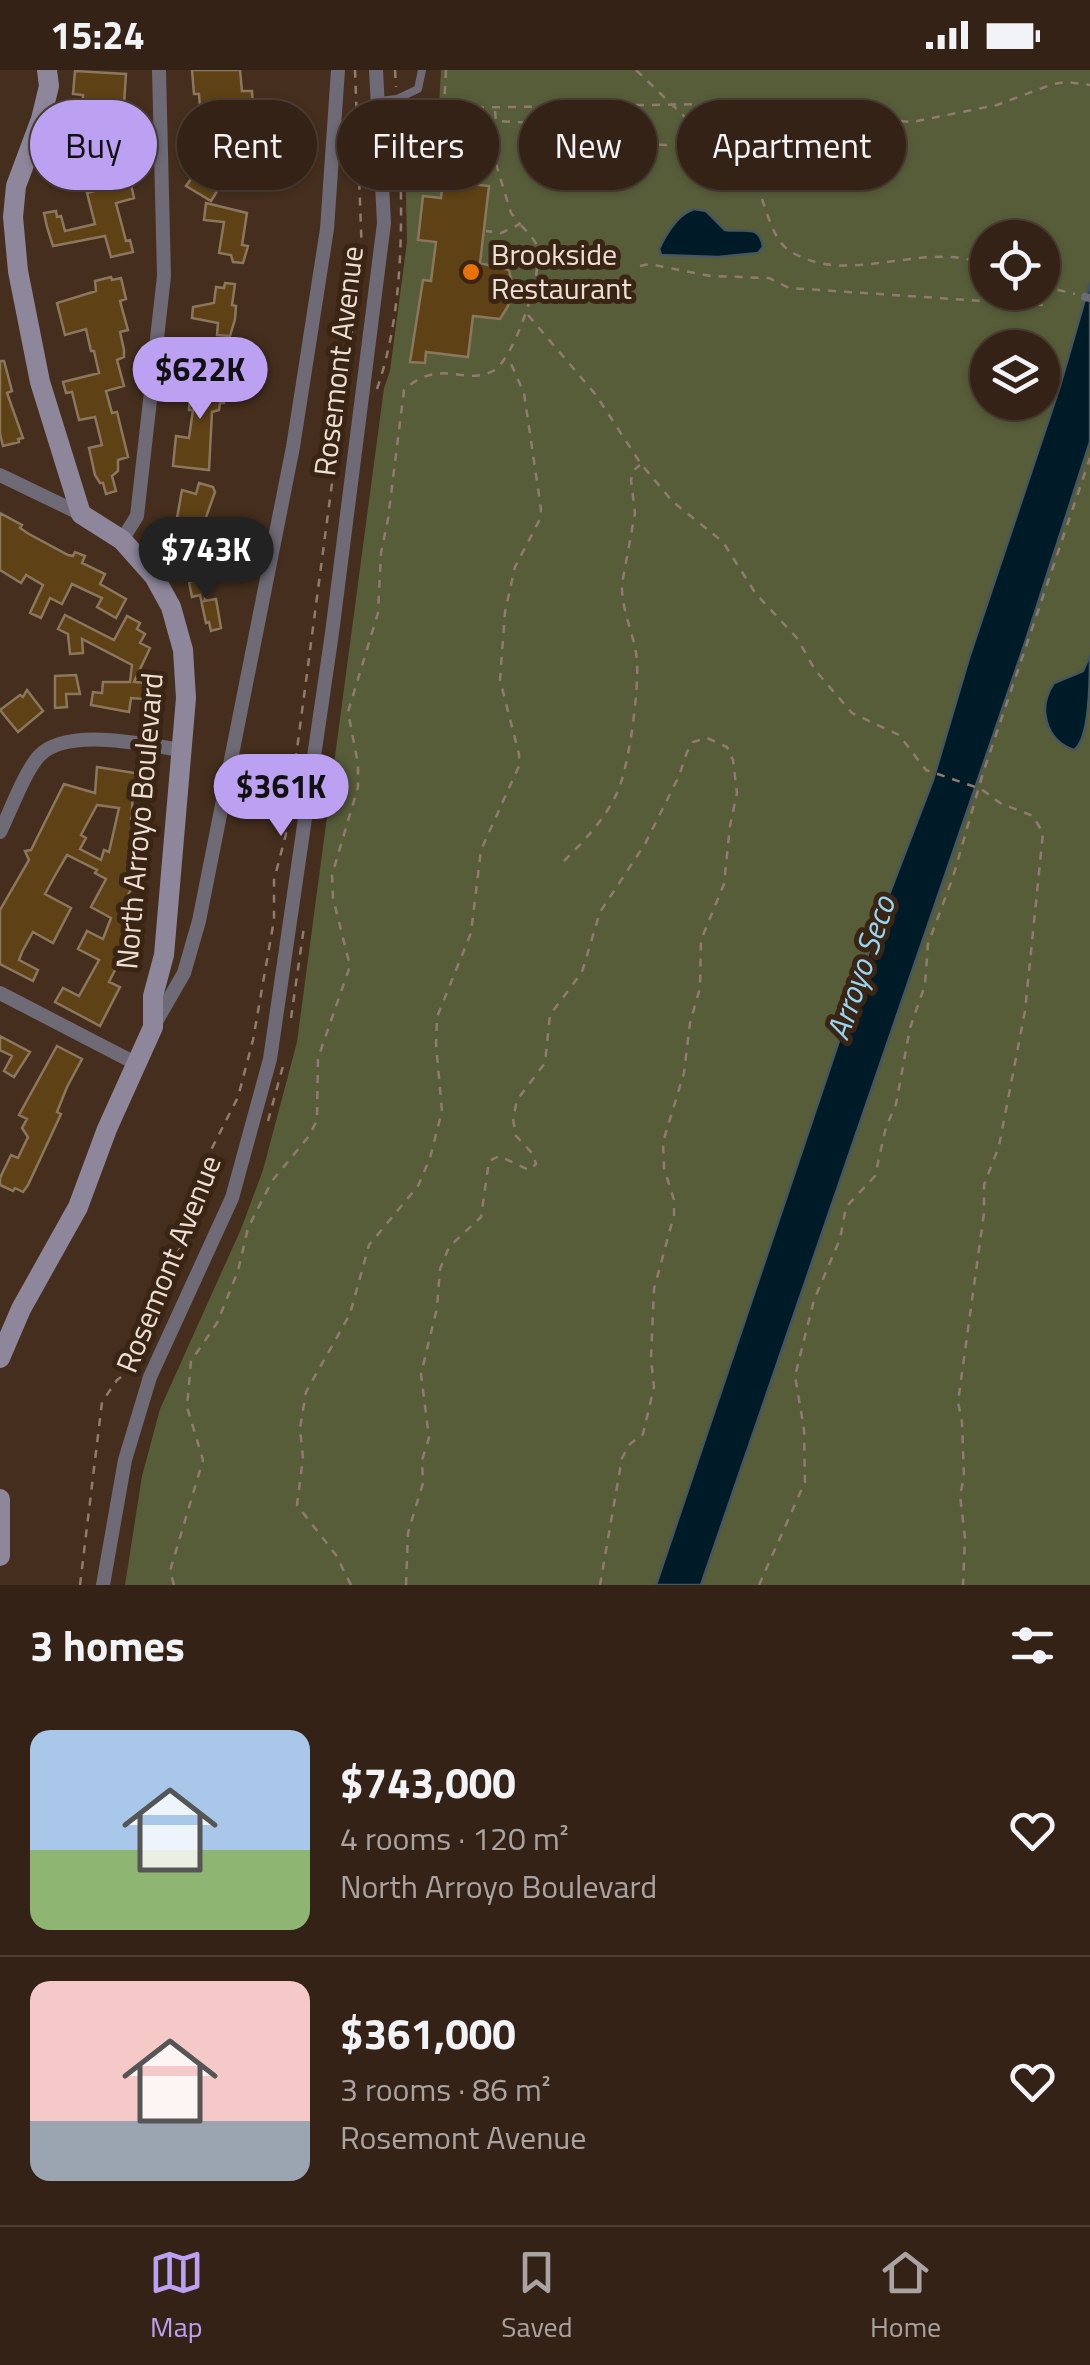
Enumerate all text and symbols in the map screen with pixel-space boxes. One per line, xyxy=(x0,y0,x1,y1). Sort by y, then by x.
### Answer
text: 15:24 xyxy=(50,6,145,64)
chip: Buy xyxy=(30,100,157,190)
chip: Rent xyxy=(177,100,317,190)
chip: Filters xyxy=(337,100,499,190)
chip: New xyxy=(519,100,657,190)
chip: Apartment xyxy=(677,100,906,190)
map controls xyxy=(970,220,1060,420)
button: locate xyxy=(970,220,1060,310)
place label: Brookside Restaurant xyxy=(491,231,632,311)
street label: Rosemont Avenue xyxy=(301,243,375,478)
marker: Brookside Restaurant xyxy=(460,261,482,283)
button: layers xyxy=(970,330,1060,420)
pin: $622K xyxy=(130,337,270,422)
text: $622K xyxy=(155,345,245,393)
pin: $743K xyxy=(136,517,276,602)
text: $743K xyxy=(161,525,251,573)
street label: North Arroyo Boulevard xyxy=(103,671,175,971)
pin: $361K xyxy=(211,754,351,839)
text: $361K xyxy=(236,762,326,810)
water label: Arroyo Seco xyxy=(813,888,907,1046)
street label: Rosemont Avenue xyxy=(103,1148,233,1379)
text: 3 homes xyxy=(30,1613,185,1677)
icon: filters xyxy=(1005,1618,1060,1673)
text: $743,000 xyxy=(340,1750,516,1814)
icon: home xyxy=(110,1770,230,1890)
icon: heart xyxy=(1005,1803,1060,1858)
text: 4 rooms · 120 m² xyxy=(340,1814,569,1862)
text: North Arroyo Boulevard xyxy=(340,1862,657,1910)
text: $361,000 xyxy=(340,2001,516,2065)
icon: home xyxy=(110,2021,230,2141)
icon: heart xyxy=(1005,2054,1060,2109)
text: 3 rooms · 86 m² xyxy=(340,2065,551,2113)
text: Rosemont Avenue xyxy=(340,2113,586,2161)
tab: Map xyxy=(149,2245,204,2348)
tab: Saved xyxy=(501,2245,573,2348)
tab: Home xyxy=(870,2245,941,2348)

